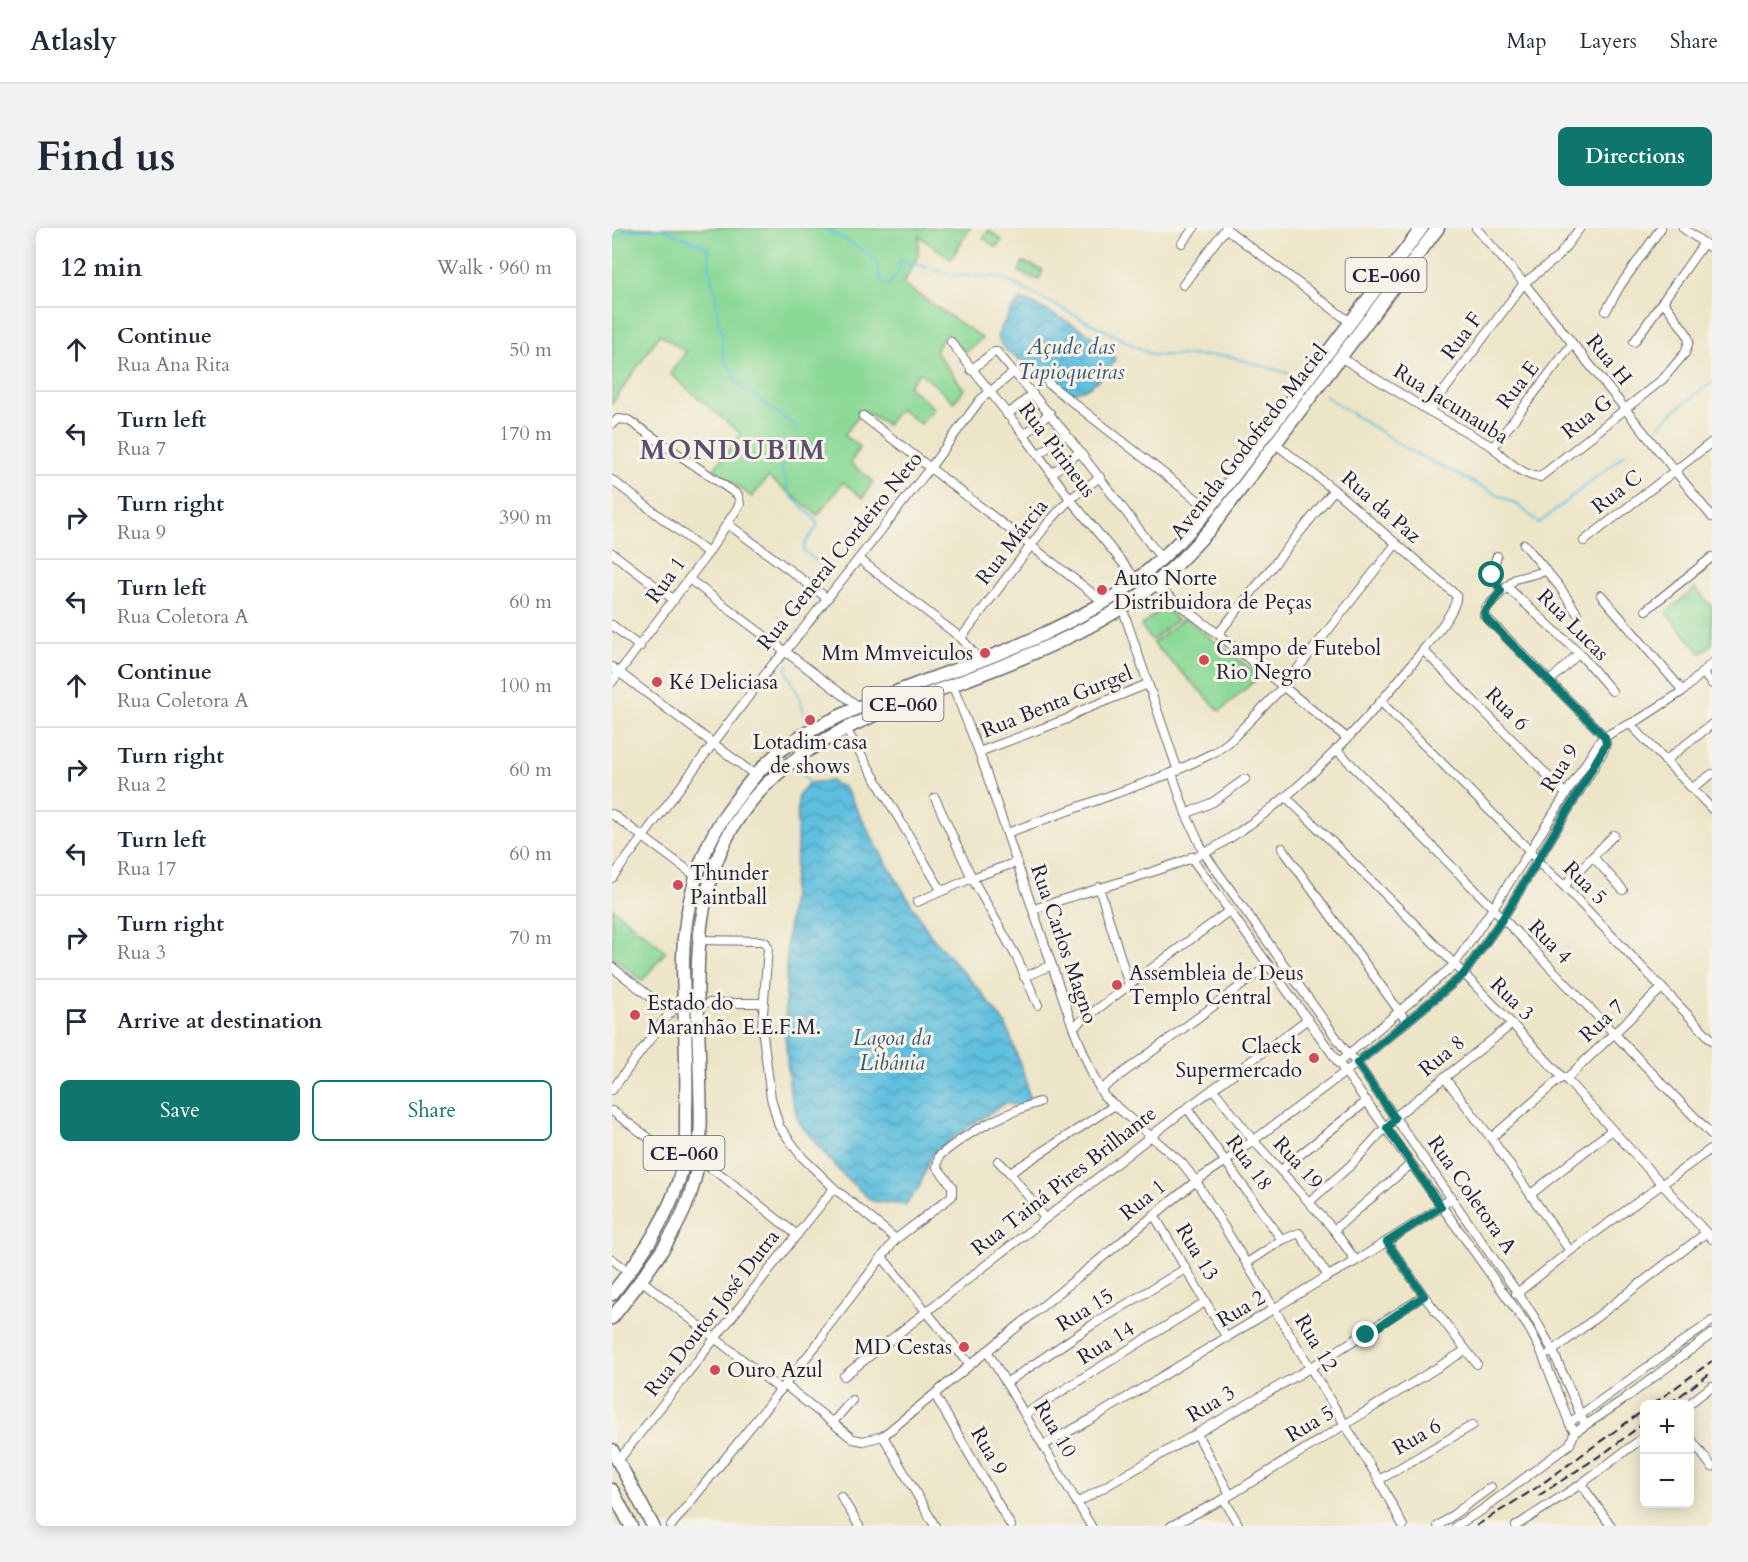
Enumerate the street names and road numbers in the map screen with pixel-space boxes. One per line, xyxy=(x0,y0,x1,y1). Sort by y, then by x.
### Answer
road number: CE-060 xyxy=(1346,258,1426,292)
street label: Rua F xyxy=(1435,306,1489,366)
street label: Rua H xyxy=(1579,328,1639,392)
street label: Avenida Godofredo Maciel xyxy=(1164,338,1334,546)
street label: Rua E xyxy=(1490,355,1546,415)
street label: Rua Jacunauba xyxy=(1388,357,1514,451)
street label: Rua G xyxy=(1555,388,1619,446)
street label: Rua Pirineus xyxy=(1012,396,1102,504)
street label: Rua General Cordeiro Neto xyxy=(751,446,929,656)
street label: Rua C xyxy=(1586,463,1648,521)
street label: Rua da Paz xyxy=(1335,464,1428,550)
street label: Rua Márcia xyxy=(969,493,1055,591)
street label: Rua 1 xyxy=(639,551,693,609)
street label: Rua Lucas xyxy=(1531,583,1615,667)
street label: Rua Benta Gurgel xyxy=(977,659,1137,745)
street label: Rua 6 xyxy=(1479,681,1535,737)
road number: CE-060 xyxy=(862,687,944,721)
street label: Rua 9 xyxy=(1534,738,1586,798)
street label: Rua 5 xyxy=(1557,855,1613,911)
street label: Rua Carlos Magno xyxy=(1023,860,1105,1028)
street label: Rua 4 xyxy=(1522,913,1579,971)
street label: Rua 3 xyxy=(1484,971,1540,1027)
street label: Rua 7 xyxy=(1573,993,1631,1049)
street label: Rua 8 xyxy=(1413,1029,1471,1083)
street label: Rua Tainá Pires Brilhante xyxy=(965,1099,1163,1263)
street label: Rua 18 xyxy=(1219,1129,1279,1197)
street label: Rua 19 xyxy=(1266,1130,1330,1196)
street label: Rua Coletora A xyxy=(1420,1130,1524,1260)
road number: CE-060 xyxy=(644,1136,724,1170)
street label: Rua 1 xyxy=(1114,1173,1172,1227)
street label: Rua 13 xyxy=(1169,1218,1225,1286)
street label: Rua Doutor José Dutra xyxy=(638,1223,786,1403)
street label: Rua 15 xyxy=(1051,1281,1119,1339)
street label: Rua 2 xyxy=(1211,1283,1271,1335)
street label: Rua 12 xyxy=(1288,1309,1345,1377)
street label: Rua 14 xyxy=(1072,1314,1140,1372)
street label: Rua 3 xyxy=(1181,1378,1241,1430)
street label: Rua 10 xyxy=(1027,1395,1083,1463)
street label: Rua 5 xyxy=(1280,1398,1340,1450)
street label: Rua 6 xyxy=(1387,1412,1447,1462)
street label: Rua 9 xyxy=(964,1421,1015,1481)

